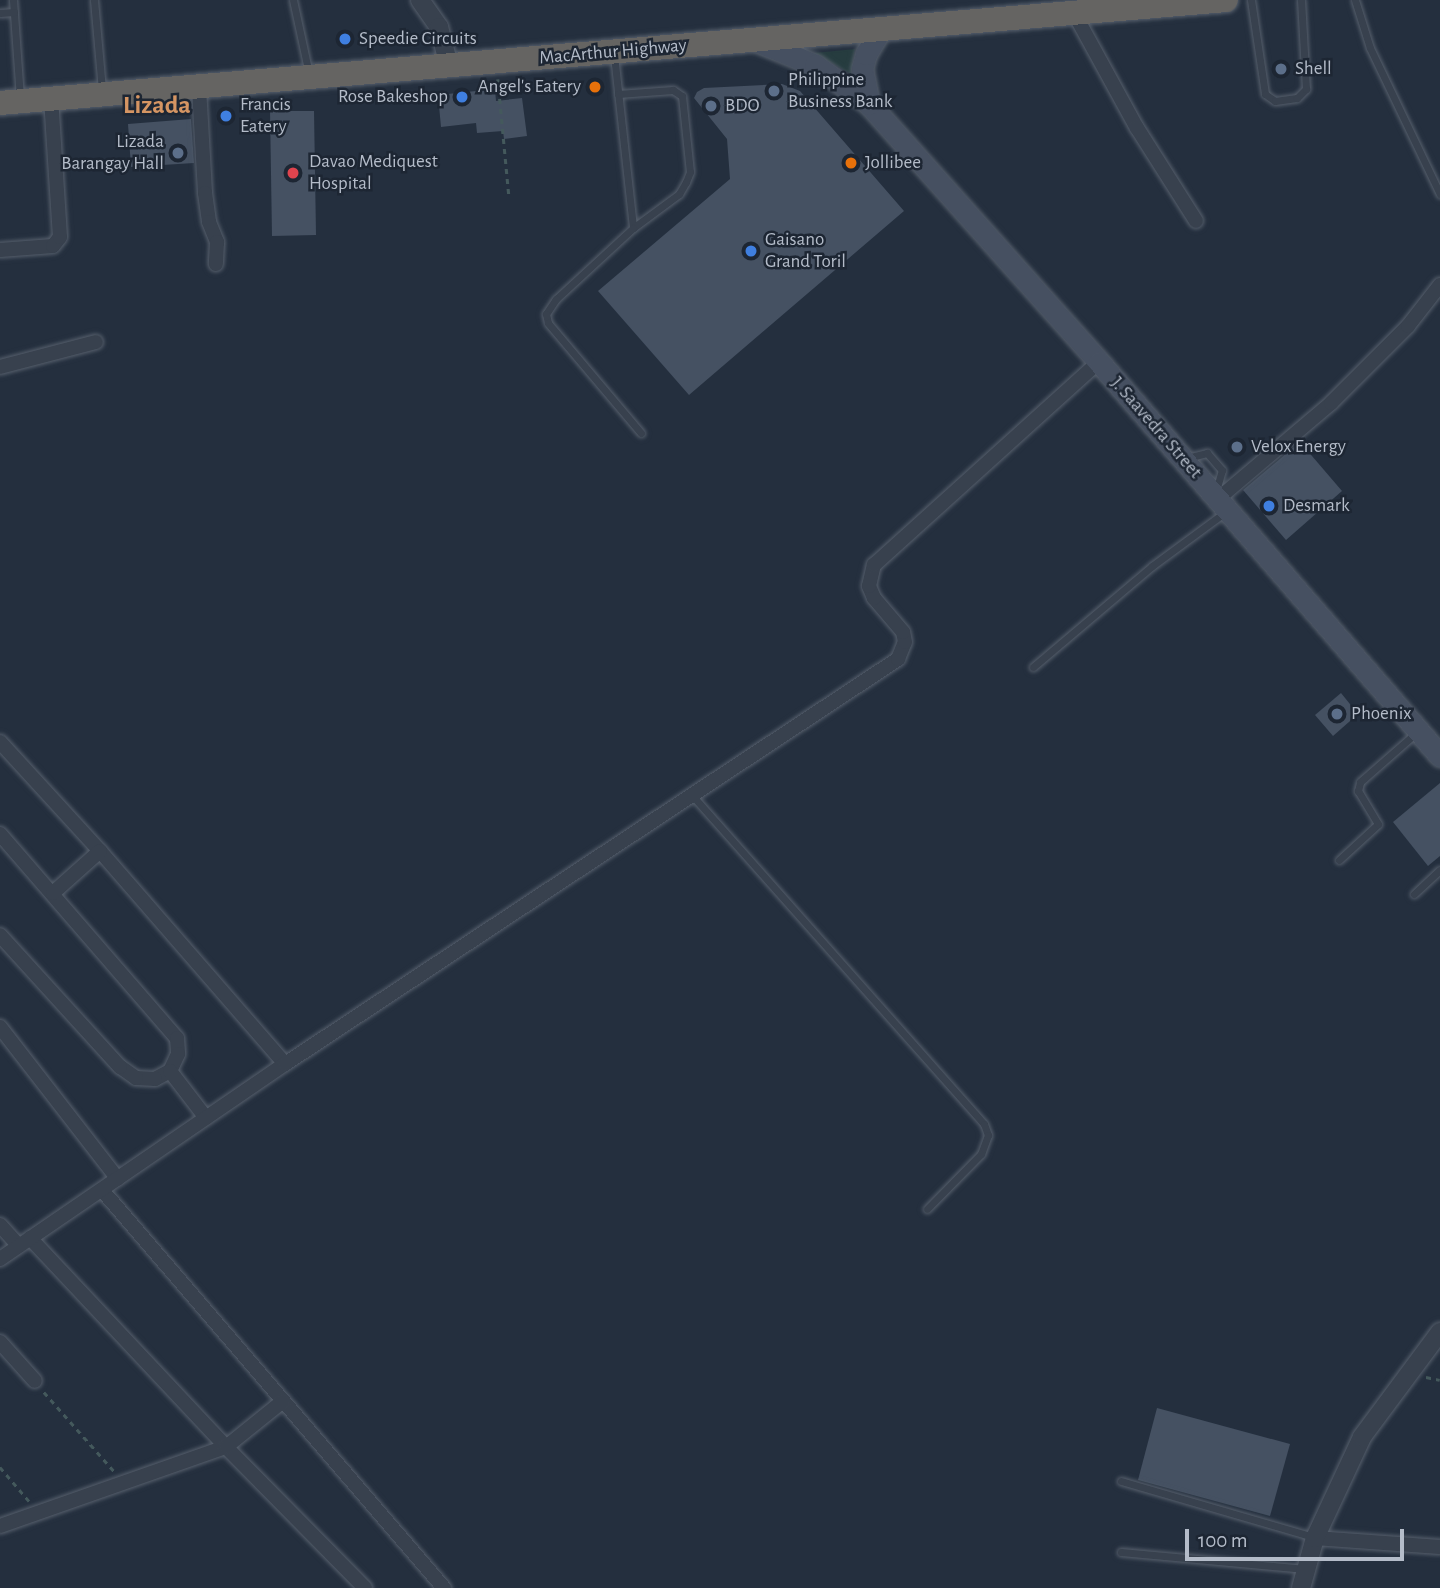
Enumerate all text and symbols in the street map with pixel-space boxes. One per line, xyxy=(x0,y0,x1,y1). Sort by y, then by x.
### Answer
place label: Speedie Circuits xyxy=(359,28,477,50)
marker: Speedie Circuits xyxy=(337,31,353,47)
street label: MacArthur Highway xyxy=(538,34,688,70)
place label: Shell xyxy=(1295,58,1332,80)
marker: Shell xyxy=(1273,61,1289,77)
place label: Philippine Business Bank xyxy=(788,69,893,113)
place label: Angel's Eatery xyxy=(478,76,581,98)
marker: Angel's Eatery xyxy=(587,79,603,95)
marker: Philippine Business Bank xyxy=(766,83,782,99)
place label: Rose Bakeshop xyxy=(338,86,448,108)
marker: Rose Bakeshop xyxy=(454,89,470,105)
district label: Lizada xyxy=(123,90,191,122)
place label: Francis Eatery xyxy=(240,94,291,138)
place label: BDO xyxy=(725,95,760,117)
marker: BDO xyxy=(703,98,719,114)
marker: Francis Eatery xyxy=(218,108,234,124)
place label: Lizada Barangay Hall xyxy=(61,131,164,175)
marker: Lizada Barangay Hall xyxy=(170,145,186,161)
place label: Davao Mediquest Hospital xyxy=(309,151,438,195)
place label: Jollibee xyxy=(865,152,921,174)
marker: Jollibee xyxy=(843,155,859,171)
marker: Davao Mediquest Hospital xyxy=(283,163,303,183)
place label: Gaisano Grand Toril xyxy=(765,229,846,273)
marker: Gaisano Grand Toril xyxy=(743,243,759,259)
street label: J. Saavedra Street xyxy=(1106,372,1206,484)
place label: Velox Energy xyxy=(1251,436,1346,458)
marker: Velox Energy xyxy=(1229,439,1245,455)
place label: Desmark xyxy=(1283,495,1350,517)
marker: Desmark xyxy=(1261,498,1277,514)
place label: Phoenix xyxy=(1351,703,1412,725)
marker: Phoenix xyxy=(1329,706,1345,722)
scale bar xyxy=(1188,1514,1407,1558)
text: 100 m xyxy=(1198,1530,1248,1551)

